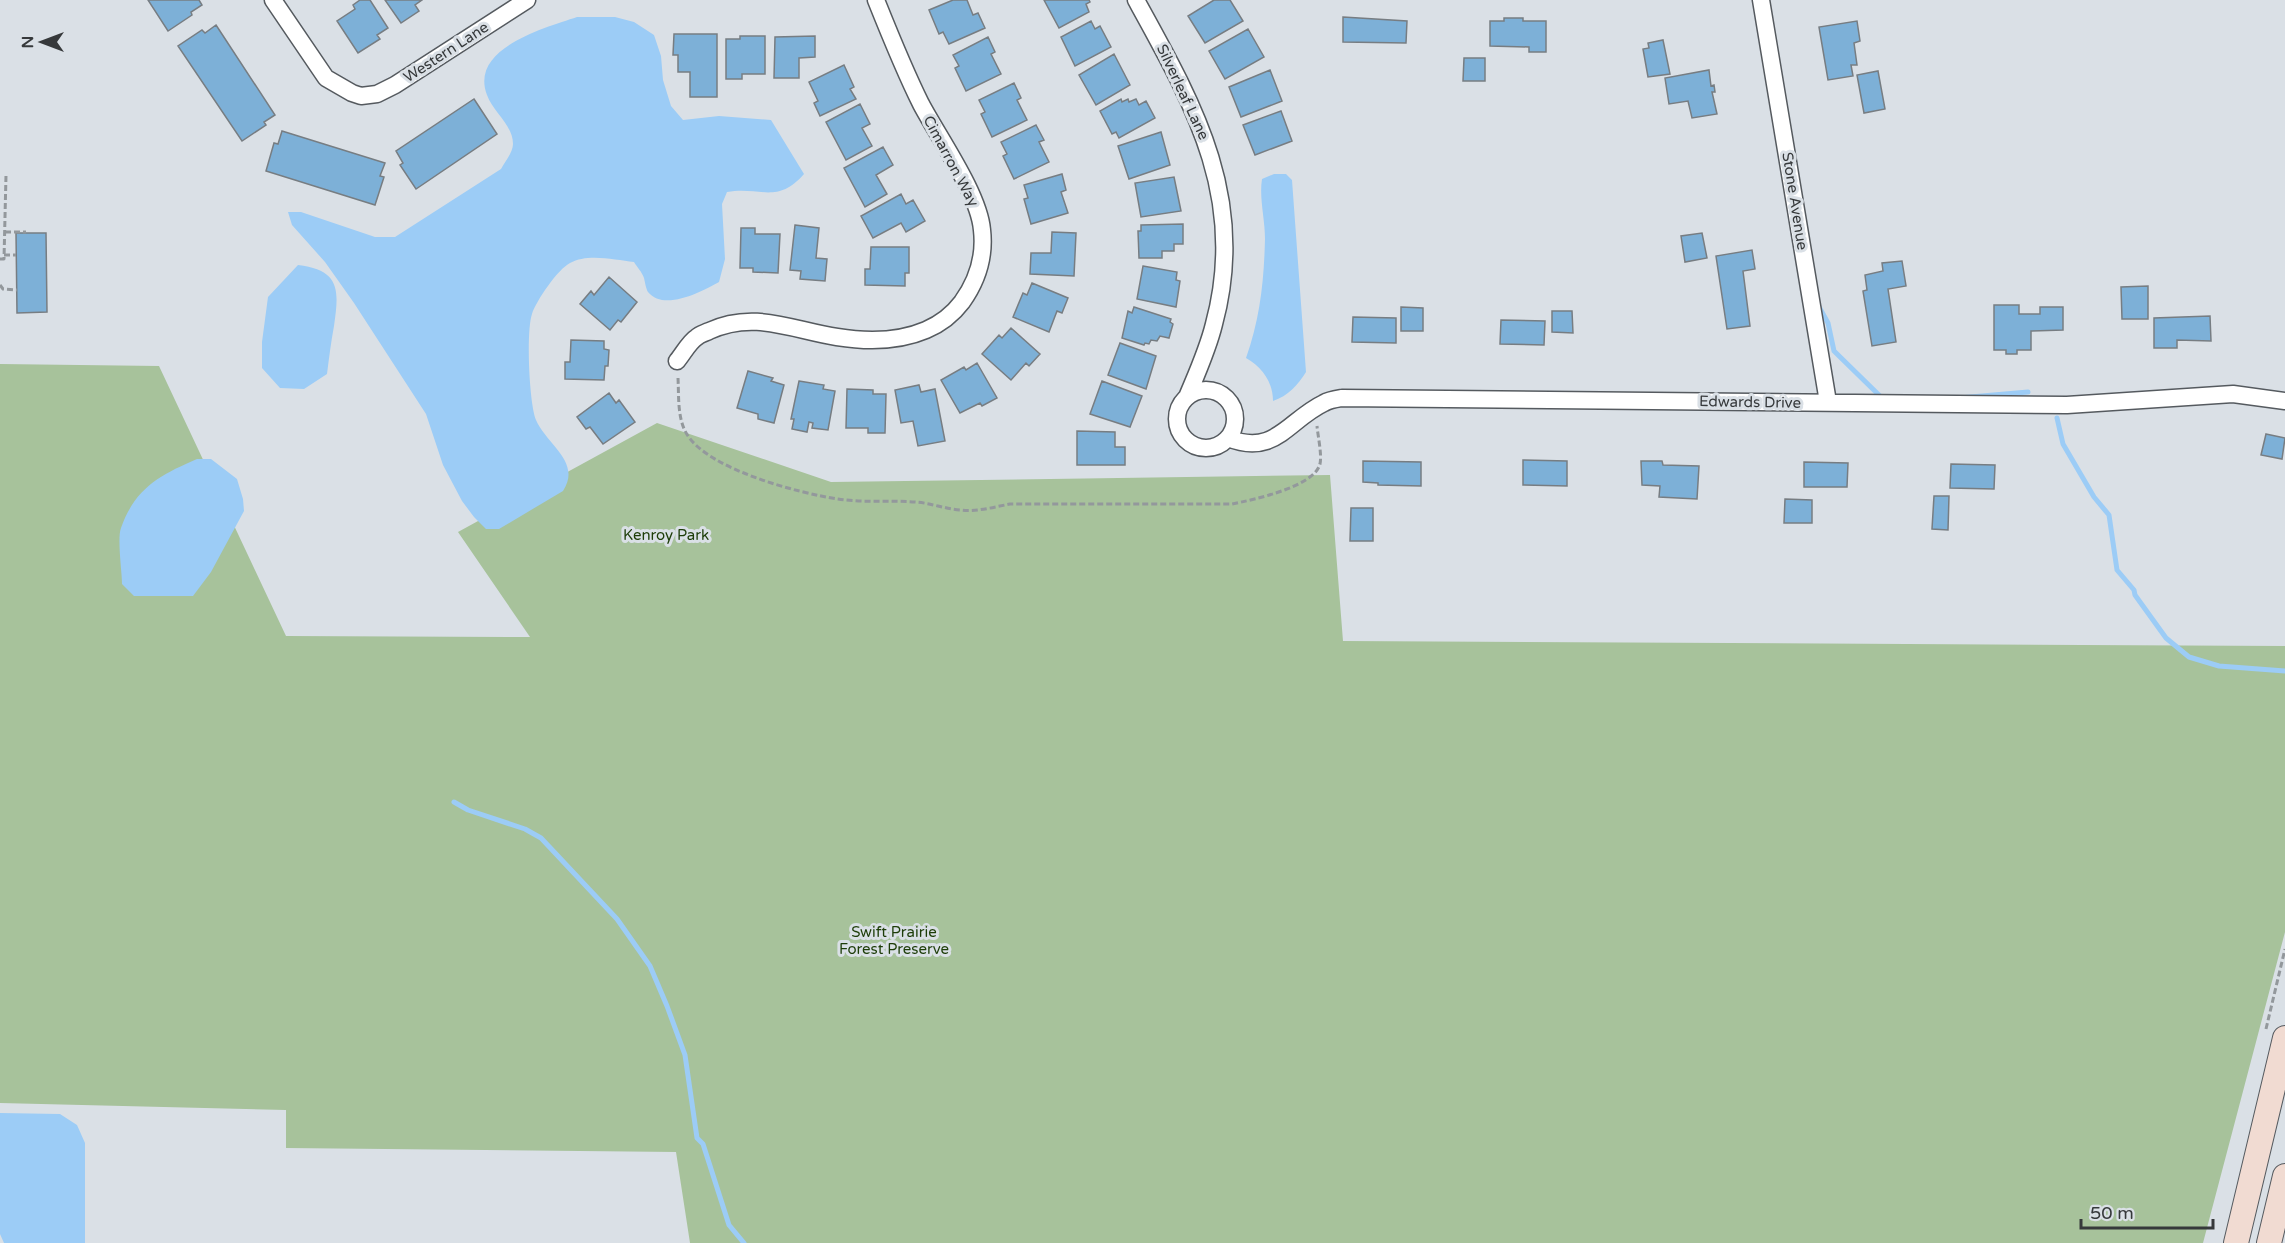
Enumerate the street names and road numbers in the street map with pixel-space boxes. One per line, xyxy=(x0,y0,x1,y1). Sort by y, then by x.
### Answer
street label: Western Lane xyxy=(400,18,492,86)
street label: Silverleaf Lane xyxy=(1153,41,1213,143)
street label: Cimarron Way xyxy=(919,112,983,210)
street label: Stone Avenue xyxy=(1778,151,1812,251)
street label: Edwards Drive xyxy=(1699,392,1801,412)

